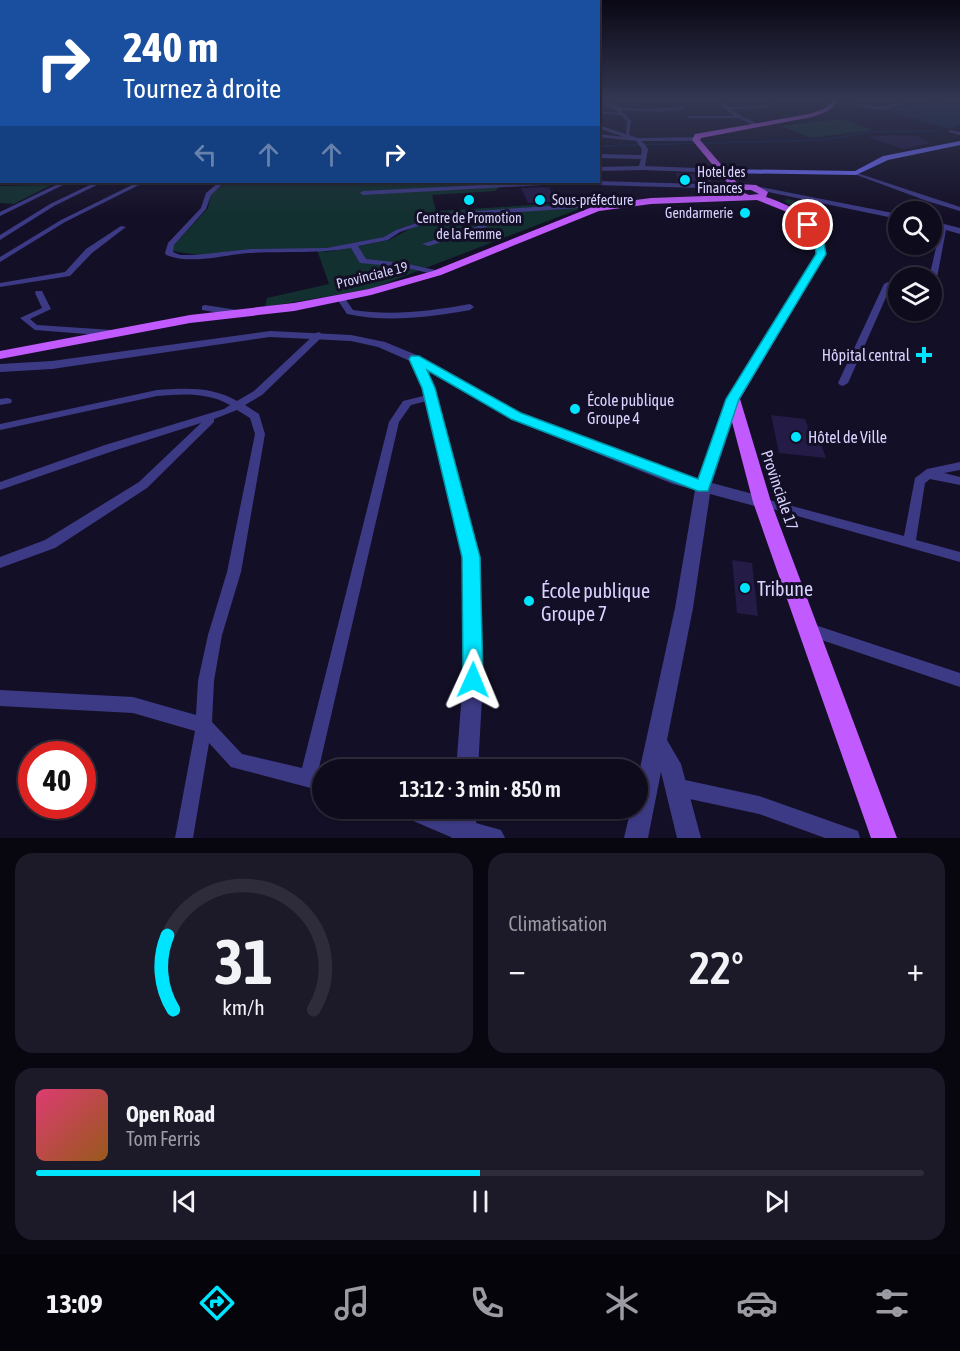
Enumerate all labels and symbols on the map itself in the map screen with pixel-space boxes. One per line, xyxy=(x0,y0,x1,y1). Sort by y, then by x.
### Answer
place label: Hotel des Finances xyxy=(697,164,746,196)
marker: Hotel des Finances xyxy=(678,173,692,187)
place label: Sous-préfecture xyxy=(552,192,633,208)
marker: Centre de Promotion de la Femme xyxy=(462,193,476,207)
marker: Sous-préfecture xyxy=(533,193,547,207)
pin xyxy=(782,199,833,250)
place label: Gendarmerie xyxy=(665,205,733,221)
marker: Gendarmerie xyxy=(738,206,752,220)
place label: Centre de Promotion de la Femme xyxy=(416,210,522,242)
street label: Provinciale 19 xyxy=(335,258,409,292)
place label: Hôpital central xyxy=(822,346,911,365)
marker: Hôpital central xyxy=(915,346,933,364)
place label: École publique Groupe 4 xyxy=(587,391,674,428)
marker: École publique Groupe 4 xyxy=(568,402,582,416)
place label: Hôtel de Ville xyxy=(808,428,887,446)
marker: Hôtel de Ville xyxy=(789,430,803,444)
street label: Provinciale 17 xyxy=(758,448,802,532)
place label: Tribune xyxy=(757,577,813,600)
place label: École publique Groupe 7 xyxy=(541,579,650,625)
marker: Tribune xyxy=(738,581,752,595)
marker: École publique Groupe 7 xyxy=(522,594,536,608)
position arrow xyxy=(441,648,505,712)
speed limit sign: 40 xyxy=(18,741,96,819)

